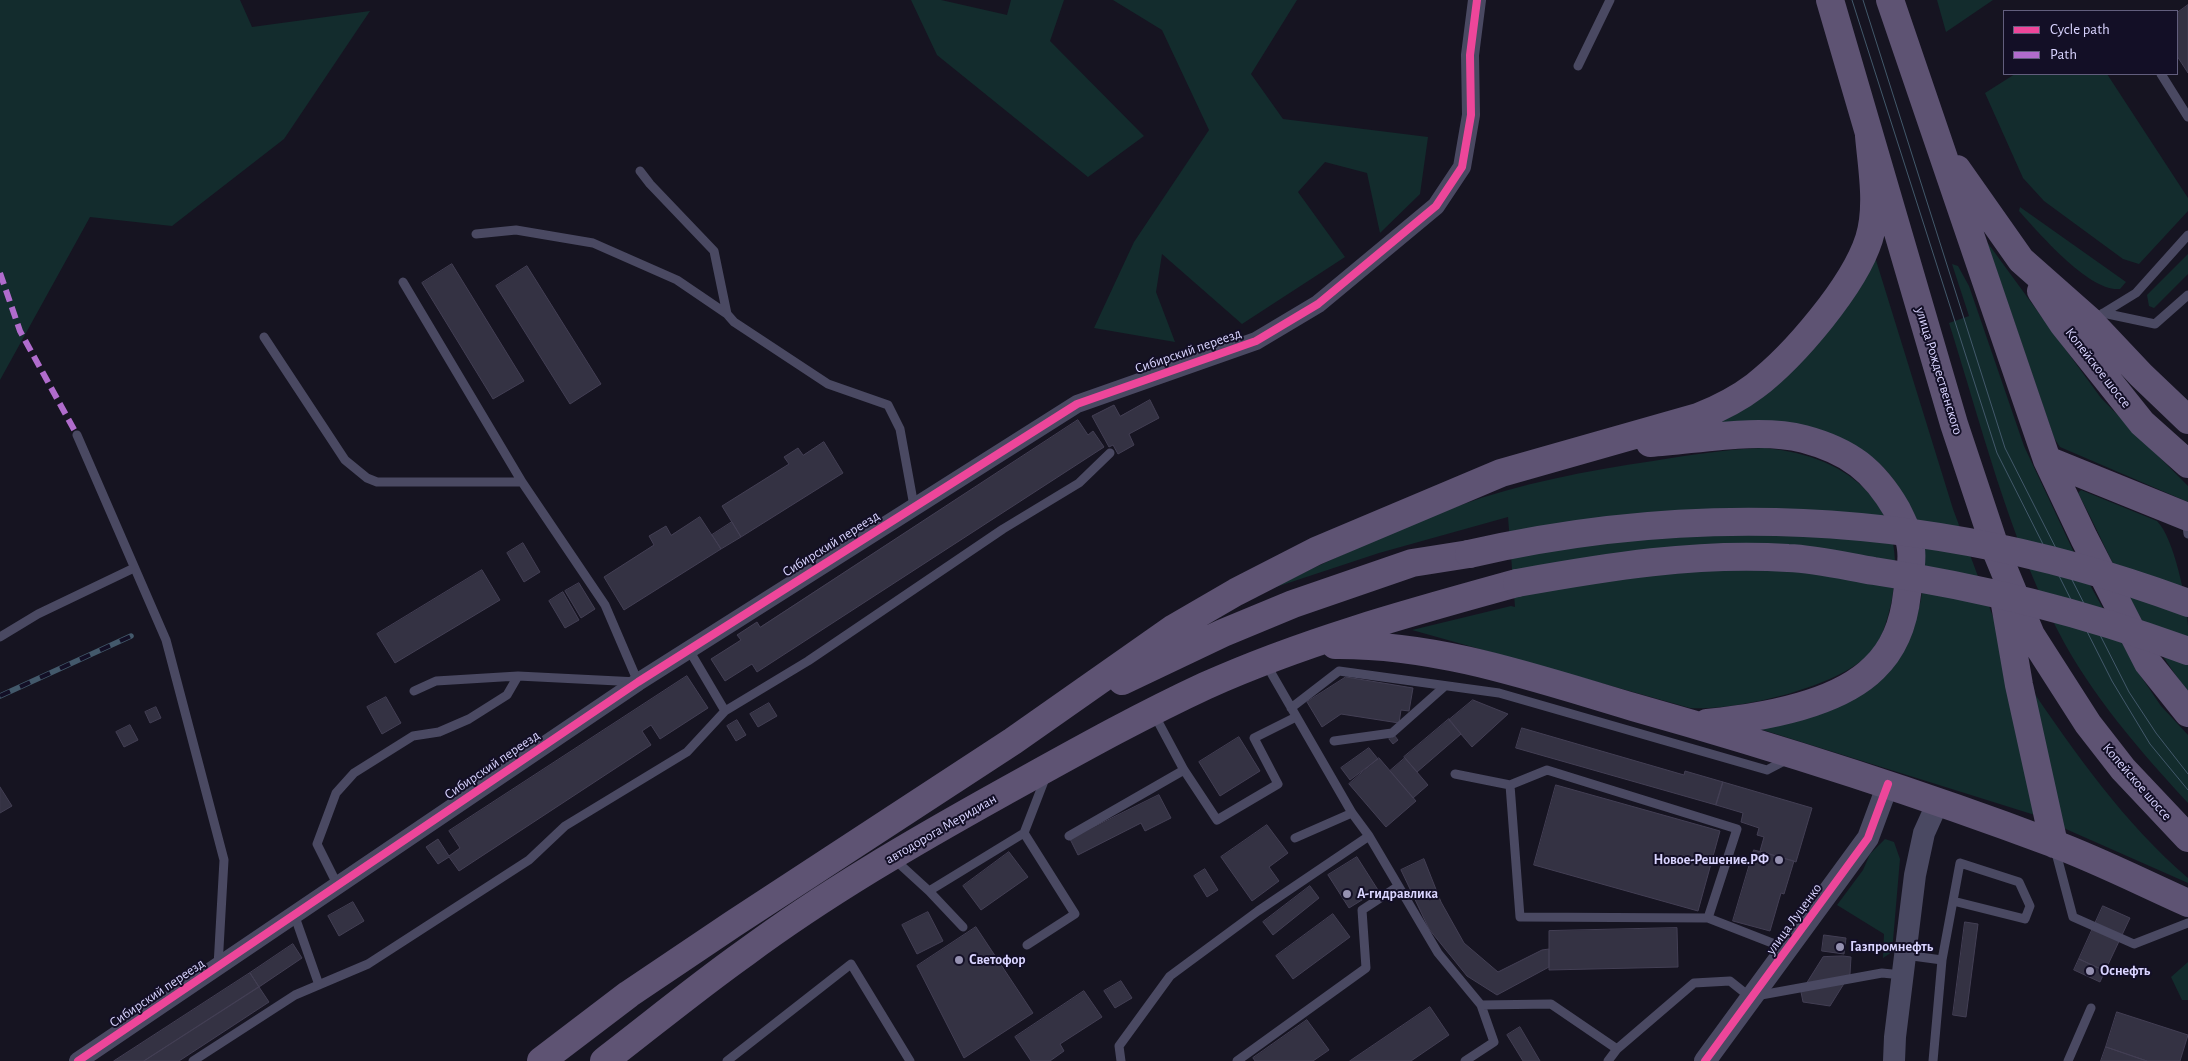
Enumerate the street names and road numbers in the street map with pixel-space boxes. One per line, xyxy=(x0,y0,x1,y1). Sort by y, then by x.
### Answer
street label: улица Рождественского xyxy=(1912,305,1966,437)
street label: Сибирский переезд xyxy=(1133,325,1243,377)
street label: Копейское шоссе xyxy=(2061,325,2135,411)
street label: Сибирский переезд xyxy=(779,507,883,581)
street label: Сибирский переезд xyxy=(441,727,543,803)
street label: Копейское шоссе xyxy=(2099,740,2175,824)
street label: автодорога Меридиан xyxy=(882,790,1000,868)
street label: улица Луценко xyxy=(1763,880,1825,958)
street label: Сибирский переезд xyxy=(106,955,208,1031)

